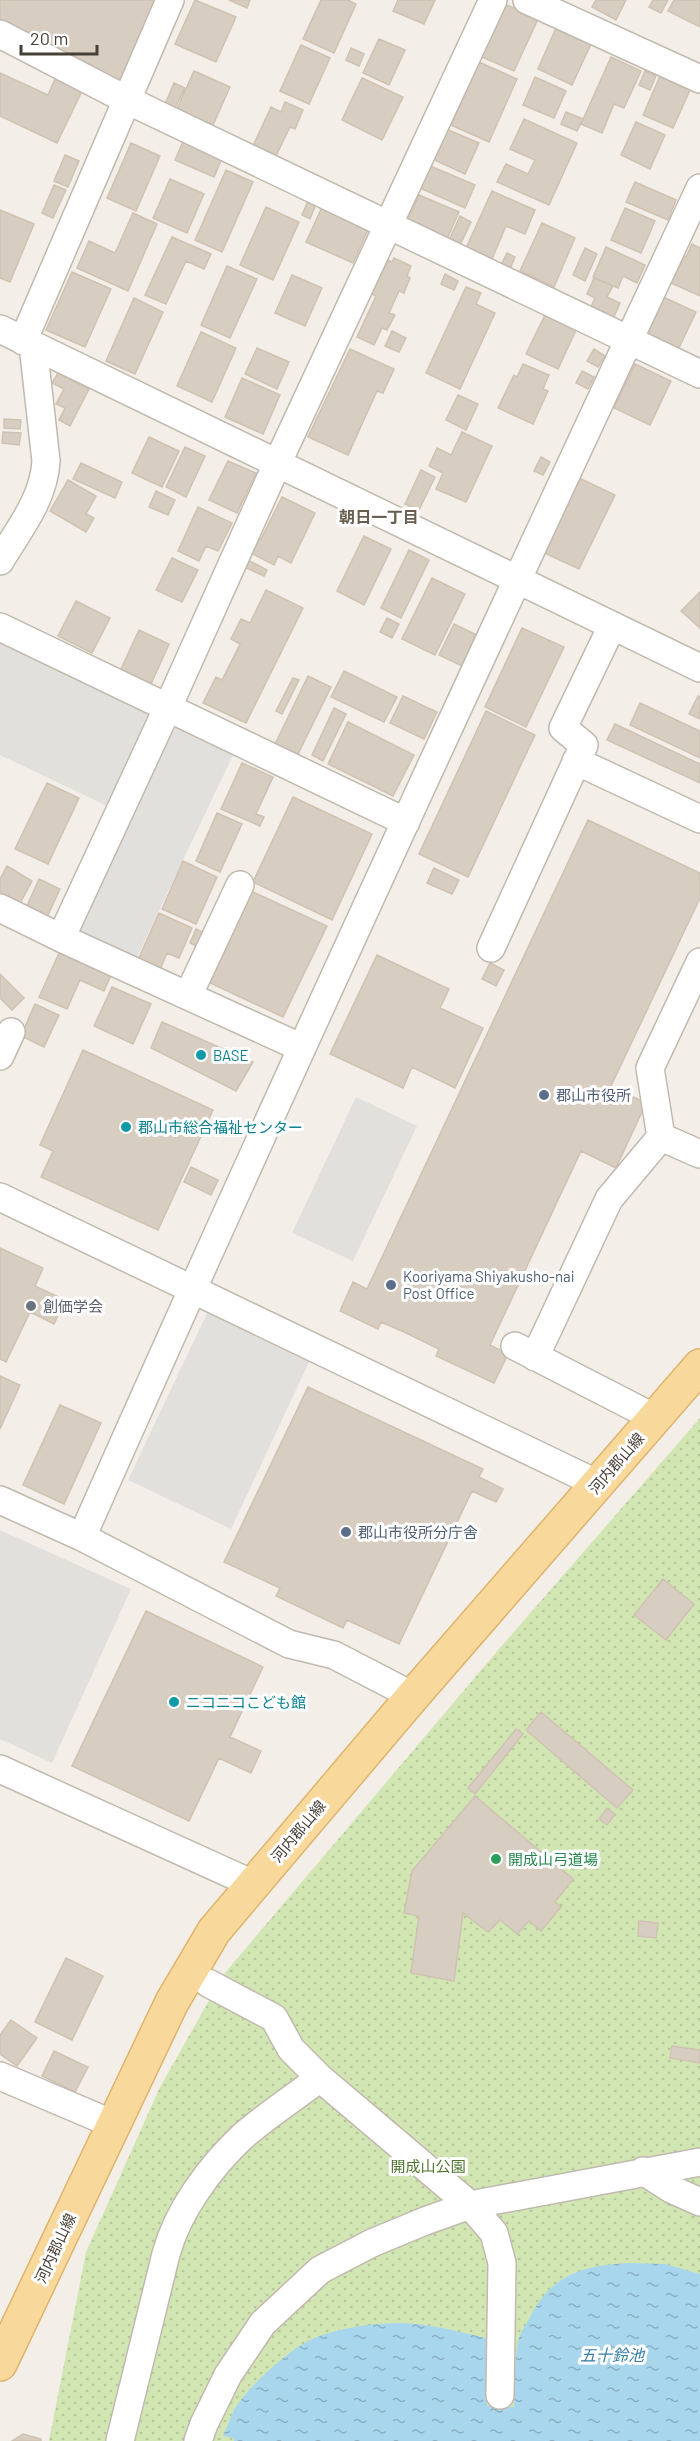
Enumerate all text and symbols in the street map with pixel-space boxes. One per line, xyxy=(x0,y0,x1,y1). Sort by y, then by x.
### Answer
scale bar xyxy=(21,18,98,56)
text: 20 m xyxy=(30,27,68,49)
district label: 朝日一丁目 xyxy=(339,507,419,526)
place label: BASE xyxy=(213,1046,248,1064)
marker: BASE xyxy=(194,1048,208,1062)
place label: 郡山市役所 xyxy=(556,1086,631,1104)
marker: 郡山市役所 xyxy=(537,1088,551,1102)
place label: 郡山市総合福祉センター xyxy=(138,1118,303,1136)
marker: 郡山市総合福祉センター xyxy=(119,1120,133,1134)
place label: Kooriyama Shiyakusho-nai Post Office xyxy=(403,1267,575,1302)
marker: Kooriyama Shiyakusho-nai Post Office xyxy=(384,1278,398,1292)
place label: 創価学会 xyxy=(43,1297,103,1315)
marker: 創価学会 xyxy=(24,1299,38,1313)
street label: 河内郡山線 xyxy=(585,1429,647,1497)
place label: 郡山市役所分庁舎 xyxy=(358,1523,478,1541)
marker: 郡山市役所分庁舎 xyxy=(339,1525,353,1539)
place label: ニコニコこども館 xyxy=(186,1693,306,1711)
marker: ニコニコこども館 xyxy=(167,1695,181,1709)
street label: 河内郡山線 xyxy=(267,1796,329,1866)
place label: 開成山弓道場 xyxy=(508,1850,598,1868)
marker: 開成山弓道場 xyxy=(489,1852,503,1866)
park label: 開成山公園 xyxy=(390,2157,466,2175)
street label: 河内郡山線 xyxy=(31,2210,79,2286)
water label: 五十鈴池 xyxy=(580,2345,646,2364)

